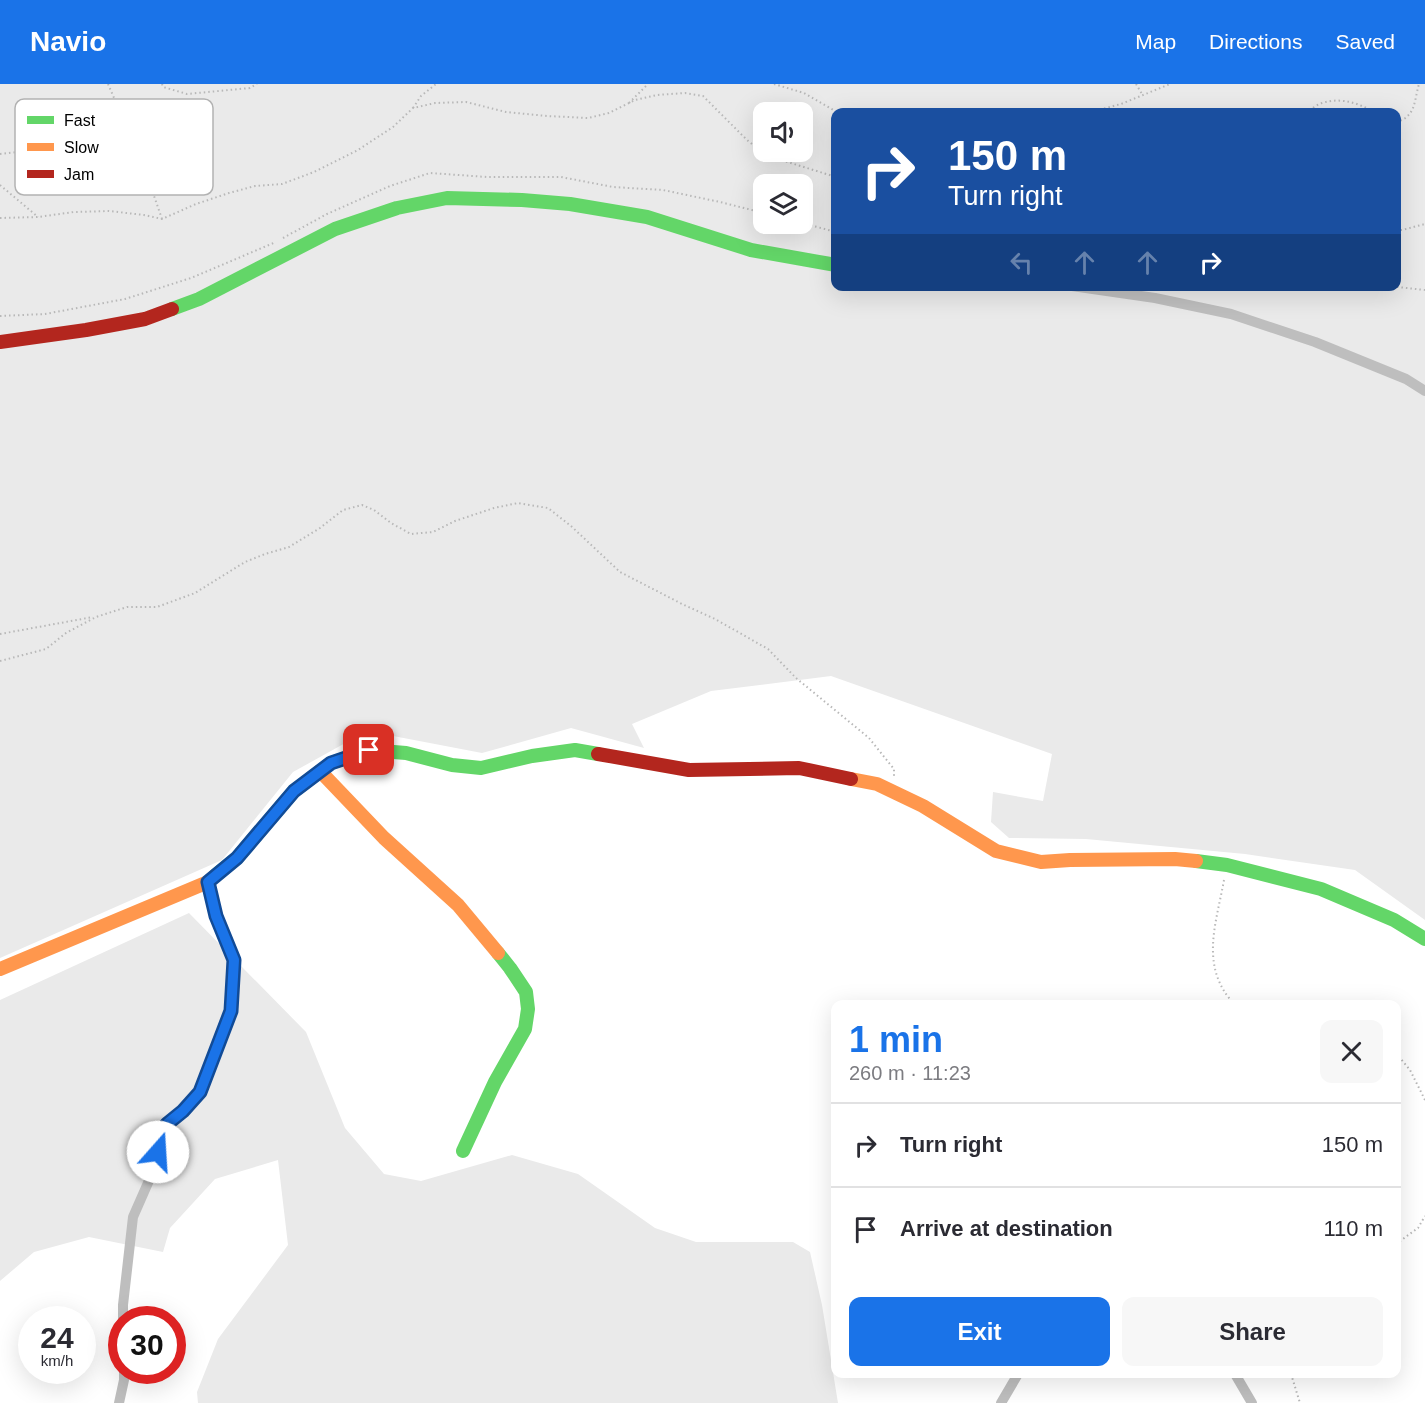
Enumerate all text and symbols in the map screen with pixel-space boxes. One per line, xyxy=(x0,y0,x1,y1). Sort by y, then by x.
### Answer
text: Navio xyxy=(30,26,106,57)
text: Map xyxy=(1135,30,1176,53)
text: Directions xyxy=(1209,30,1302,53)
text: Saved xyxy=(1335,30,1395,53)
legend xyxy=(15,99,213,195)
map controls xyxy=(753,102,813,234)
button: sound xyxy=(753,102,813,162)
text: Fast xyxy=(64,112,96,129)
icon: right xyxy=(849,132,927,210)
text: 150 m xyxy=(948,132,1067,179)
text: Slow xyxy=(64,139,99,156)
text: Jam xyxy=(64,166,94,183)
button: layers xyxy=(753,174,813,234)
text: Turn right xyxy=(948,181,1063,211)
icon: left xyxy=(1005,246,1038,279)
icon: ahead xyxy=(1068,246,1101,279)
icon: ahead xyxy=(1131,246,1164,279)
icon: right xyxy=(1194,246,1227,279)
pin xyxy=(343,724,394,775)
icon: arrive xyxy=(352,733,385,766)
text: 1 min xyxy=(849,1019,943,1060)
button: close xyxy=(1320,1020,1383,1083)
text: 260 m · 11:23 xyxy=(849,1062,971,1084)
position arrow xyxy=(126,1120,190,1184)
icon: right xyxy=(849,1129,882,1162)
text: Turn right xyxy=(900,1132,1002,1157)
text: 150 m xyxy=(1322,1132,1383,1157)
icon: arrive xyxy=(849,1213,882,1246)
text: Arrive at destination xyxy=(900,1216,1113,1241)
text: 110 m xyxy=(1323,1216,1383,1241)
button: Exit xyxy=(849,1297,1110,1366)
button: Share xyxy=(1122,1297,1383,1366)
speed limit sign: 30 xyxy=(108,1306,186,1384)
text: 24 xyxy=(40,1321,74,1354)
text: km/h xyxy=(41,1352,73,1369)

